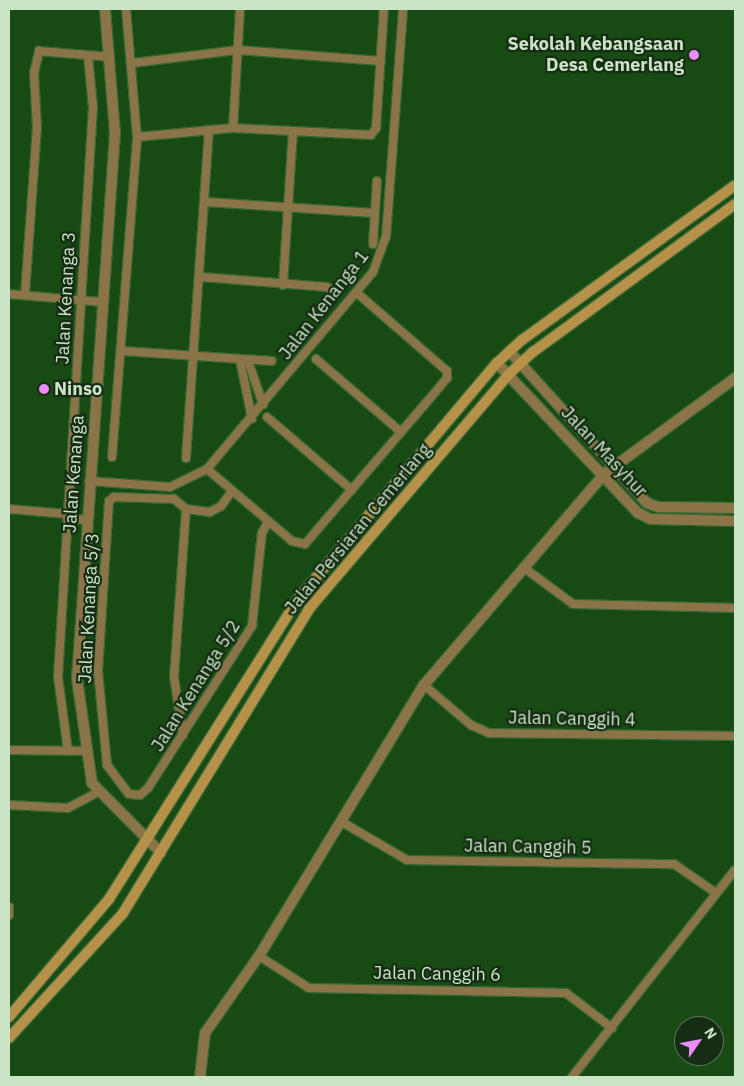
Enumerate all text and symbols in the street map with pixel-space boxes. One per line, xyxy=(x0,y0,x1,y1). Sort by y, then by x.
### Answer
place label: Sekolah Kebangsaan Desa Cemerlang xyxy=(508,34,684,76)
marker: Sekolah Kebangsaan Desa Cemerlang xyxy=(688,49,700,61)
street label: Jalan Kenanga 3 xyxy=(52,231,80,365)
street label: Jalan Kenanga 1 xyxy=(275,246,373,364)
place label: Ninso xyxy=(54,378,102,400)
marker: Ninso xyxy=(38,383,50,395)
street label: Jalan Masyhur xyxy=(556,402,652,502)
street label: Jalan Kenanga xyxy=(59,415,89,533)
street label: Jalan Persiaran Cemerlang xyxy=(280,439,436,619)
street label: Jalan Kenanga 5/3 xyxy=(74,532,104,684)
street label: Jalan Kenanga 5/2 xyxy=(147,616,245,756)
street label: Jalan Canggih 4 xyxy=(508,707,636,731)
street label: Jalan Canggih 5 xyxy=(464,835,592,859)
street label: Jalan Canggih 6 xyxy=(373,962,501,986)
north arrow xyxy=(674,1016,724,1066)
text: N xyxy=(700,1024,721,1043)

